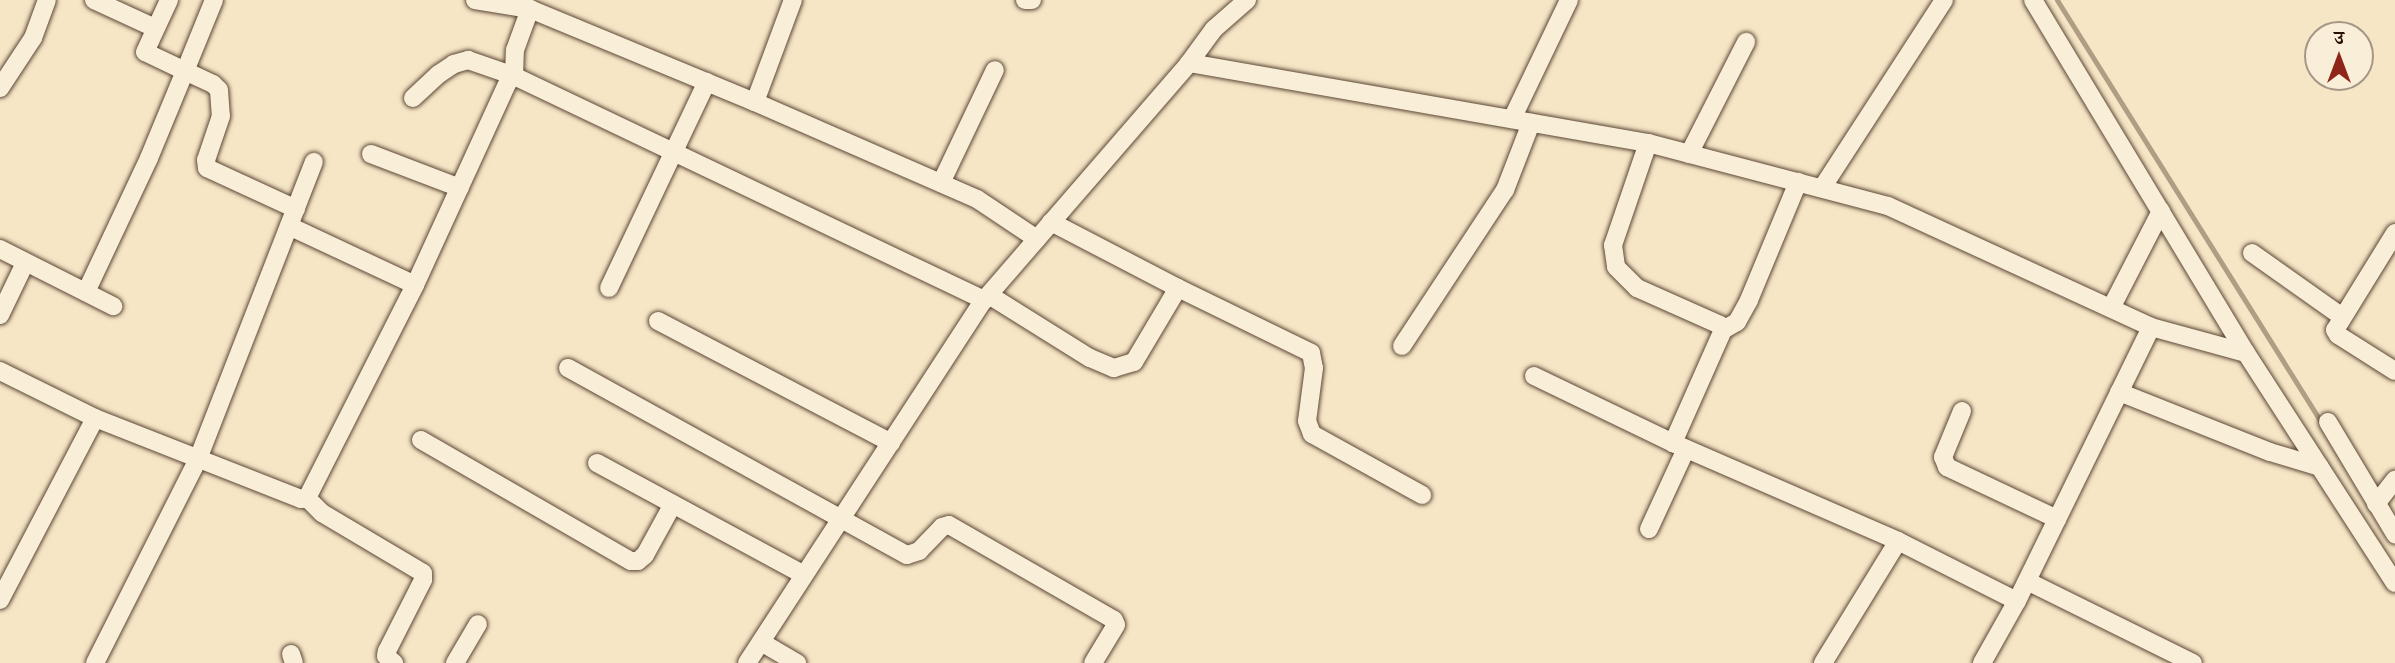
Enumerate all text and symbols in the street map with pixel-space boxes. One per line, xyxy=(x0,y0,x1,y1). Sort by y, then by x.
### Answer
north arrow xyxy=(2304,21,2374,91)
text: उ xyxy=(2334,23,2344,51)

